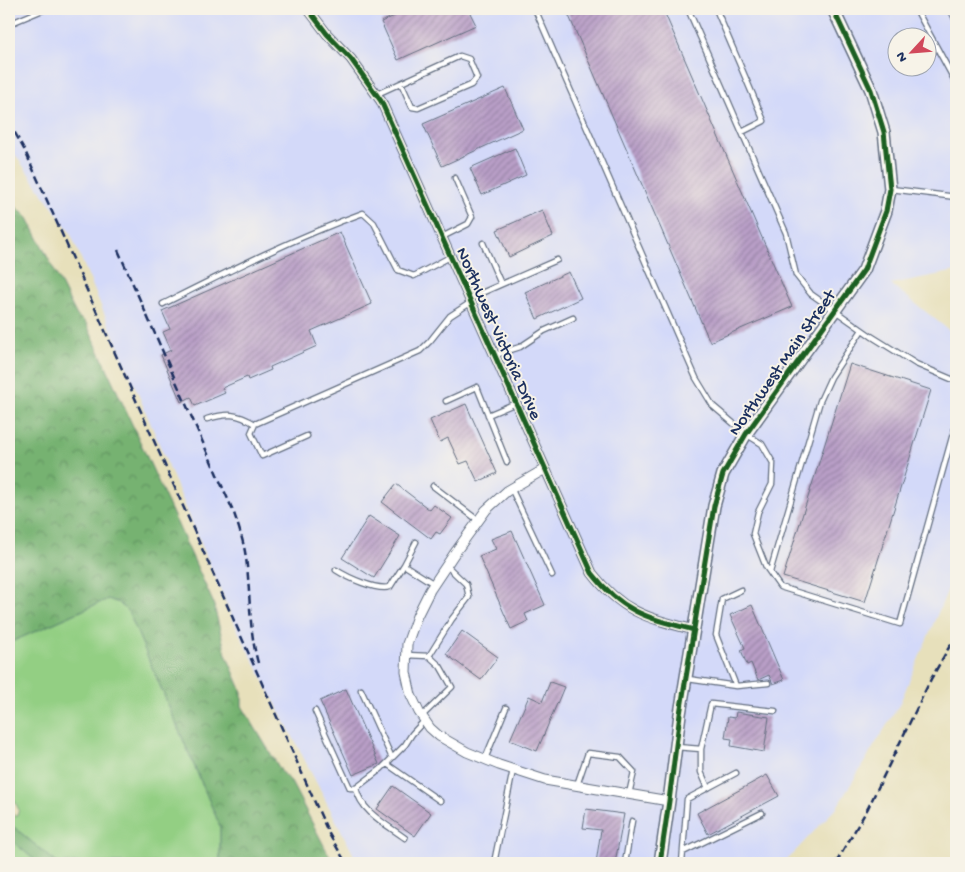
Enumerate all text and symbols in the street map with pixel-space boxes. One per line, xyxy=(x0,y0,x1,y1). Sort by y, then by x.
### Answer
north arrow xyxy=(888,28,938,78)
text: N xyxy=(893,49,912,64)
street label: Northwest Victoria Drive xyxy=(450,245,546,424)
street label: Northwest Main Street xyxy=(725,285,842,440)

